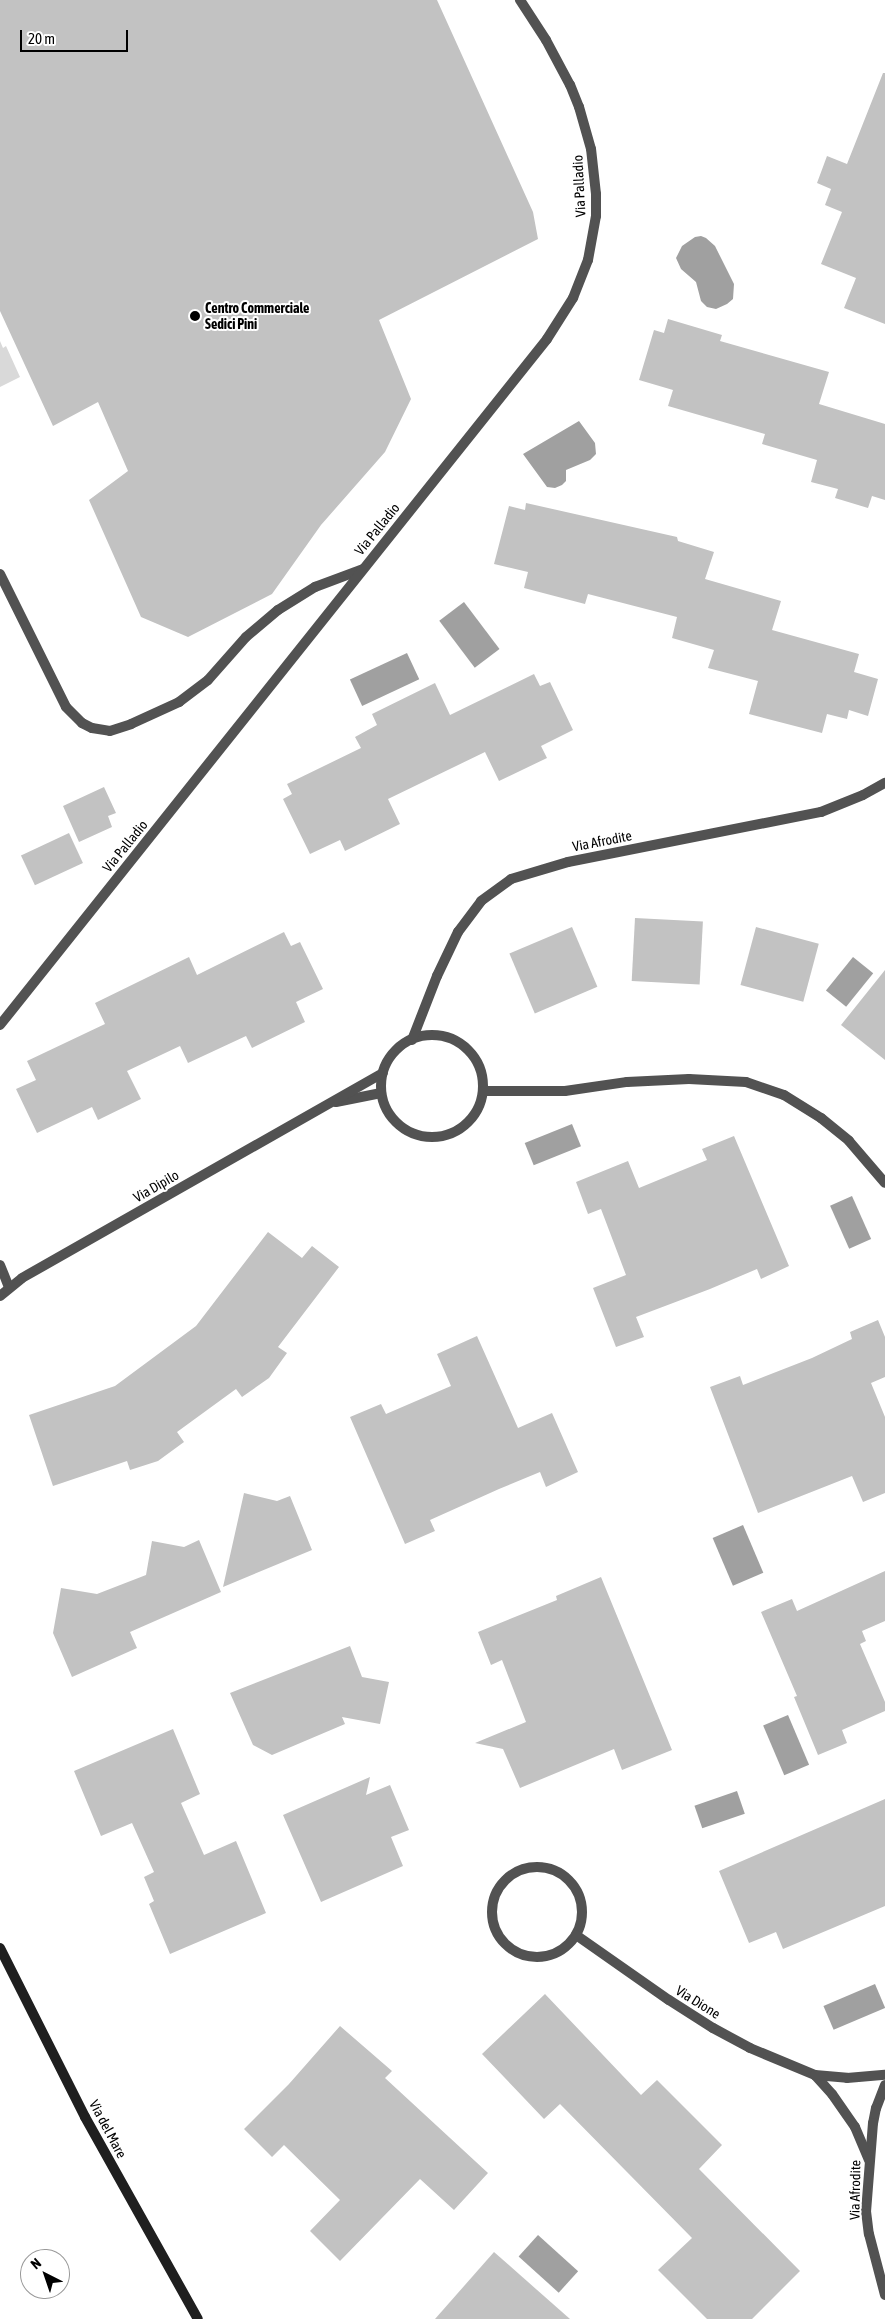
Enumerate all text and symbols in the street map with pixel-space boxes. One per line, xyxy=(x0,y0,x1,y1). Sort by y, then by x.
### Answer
scale bar xyxy=(22,20,130,52)
text: 20 m xyxy=(28,30,55,47)
street label: Via Palladio xyxy=(569,155,589,217)
place label: Centro Commerciale Sedici Pini xyxy=(205,300,309,332)
marker: Centro Commerciale Sedici Pini xyxy=(189,310,201,322)
street label: Via Palladio xyxy=(351,500,403,558)
street label: Via Palladio xyxy=(99,817,151,875)
street label: Via Afrodite xyxy=(571,827,633,855)
street label: Via Dipilo xyxy=(130,1166,182,1206)
street label: Via Dione xyxy=(673,1982,723,2022)
street label: Via del Mare xyxy=(86,2097,130,2161)
street label: Via Afrodite xyxy=(846,2160,864,2220)
north arrow xyxy=(20,2249,70,2299)
text: N xyxy=(27,2255,44,2272)

